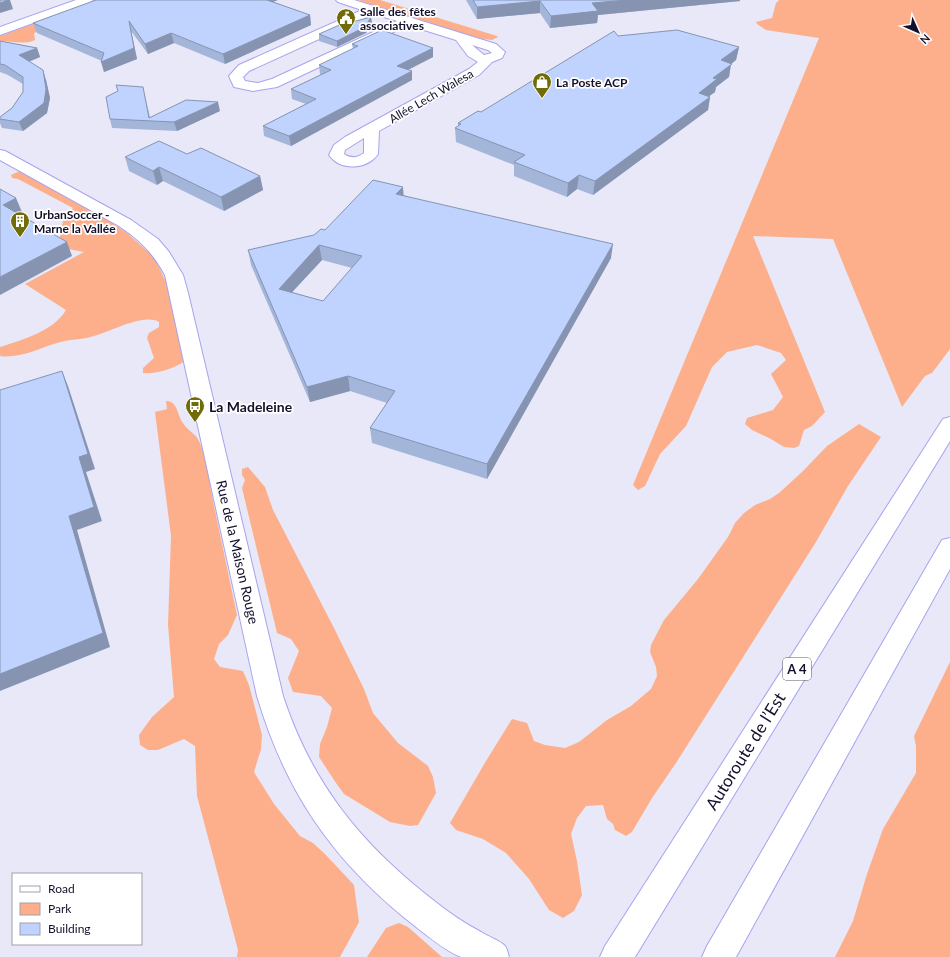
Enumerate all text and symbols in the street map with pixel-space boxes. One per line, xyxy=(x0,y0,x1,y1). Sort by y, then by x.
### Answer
place label: Salle des fêtes associatives xyxy=(360,4,436,33)
public building icon: Salle des fêtes associatives xyxy=(335,7,357,35)
north arrow xyxy=(898,12,938,52)
text: N xyxy=(918,32,933,47)
street label: Allée Lech Walesa xyxy=(386,66,476,126)
shop icon: La Poste ACP xyxy=(531,71,553,99)
place label: La Poste ACP xyxy=(556,75,628,90)
place label: UrbanSoccer - Marne la Vallée xyxy=(34,207,116,236)
building icon: UrbanSoccer - Marne la Vallée xyxy=(9,210,31,238)
bus stop icon: La Madeleine xyxy=(184,395,206,423)
place label: La Madeleine xyxy=(209,398,293,415)
street label: Rue de la Maison Rouge xyxy=(213,478,263,626)
road number: A 4 xyxy=(783,658,811,680)
street label: Autoroute de l’Est xyxy=(700,688,790,814)
legend xyxy=(12,873,142,945)
text: Road xyxy=(48,881,75,896)
text: Park xyxy=(48,901,72,916)
text: Building xyxy=(48,921,91,936)

